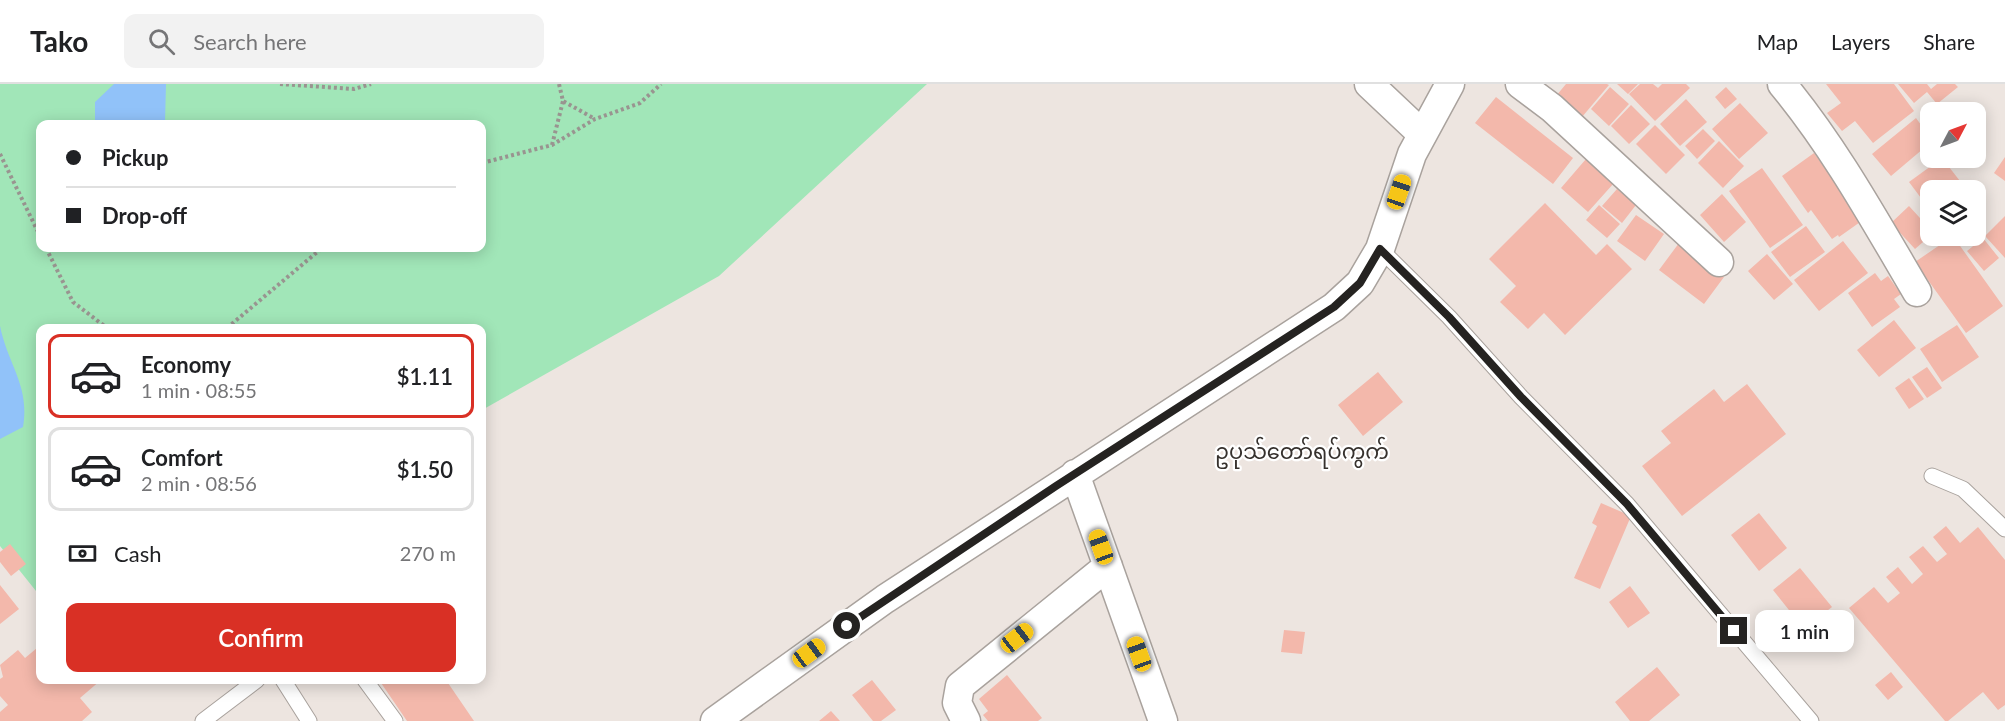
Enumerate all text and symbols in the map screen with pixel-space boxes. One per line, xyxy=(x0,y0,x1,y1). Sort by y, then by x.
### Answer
search box xyxy=(124,14,544,68)
text: Tako xyxy=(30,24,88,58)
icon: search xyxy=(145,25,178,58)
text: Search here xyxy=(193,28,307,55)
text: Map xyxy=(1757,29,1798,54)
text: Layers xyxy=(1831,29,1890,54)
text: Share xyxy=(1923,29,1975,54)
north arrow xyxy=(1920,102,1986,168)
map controls xyxy=(1920,102,1986,246)
text: Pickup xyxy=(102,144,168,171)
car xyxy=(1385,172,1413,212)
button: layers xyxy=(1920,180,1986,246)
text: Drop-off xyxy=(102,202,187,229)
icon: car xyxy=(69,349,123,403)
text: Economy xyxy=(141,351,231,378)
text: $1.11 xyxy=(397,363,453,390)
text: 1 min · 08:55 xyxy=(141,378,257,402)
district label: ဥပုသ်တော်ရပ်ကွက် xyxy=(1215,436,1389,469)
icon: car xyxy=(69,442,123,496)
text: Comfort xyxy=(141,444,223,471)
text: $1.50 xyxy=(397,456,453,483)
text: 2 min · 08:56 xyxy=(141,471,257,495)
car xyxy=(1086,527,1116,567)
icon: cash xyxy=(66,537,99,570)
text: Cash xyxy=(114,540,161,567)
text: 270 m xyxy=(400,541,456,565)
button: Confirm xyxy=(66,603,456,672)
callout: 1 min xyxy=(1755,610,1854,652)
route start xyxy=(833,612,860,639)
route end xyxy=(1720,617,1747,644)
text: 1 min xyxy=(1780,619,1829,643)
car xyxy=(997,620,1037,656)
car xyxy=(1124,634,1154,674)
car xyxy=(789,635,829,671)

